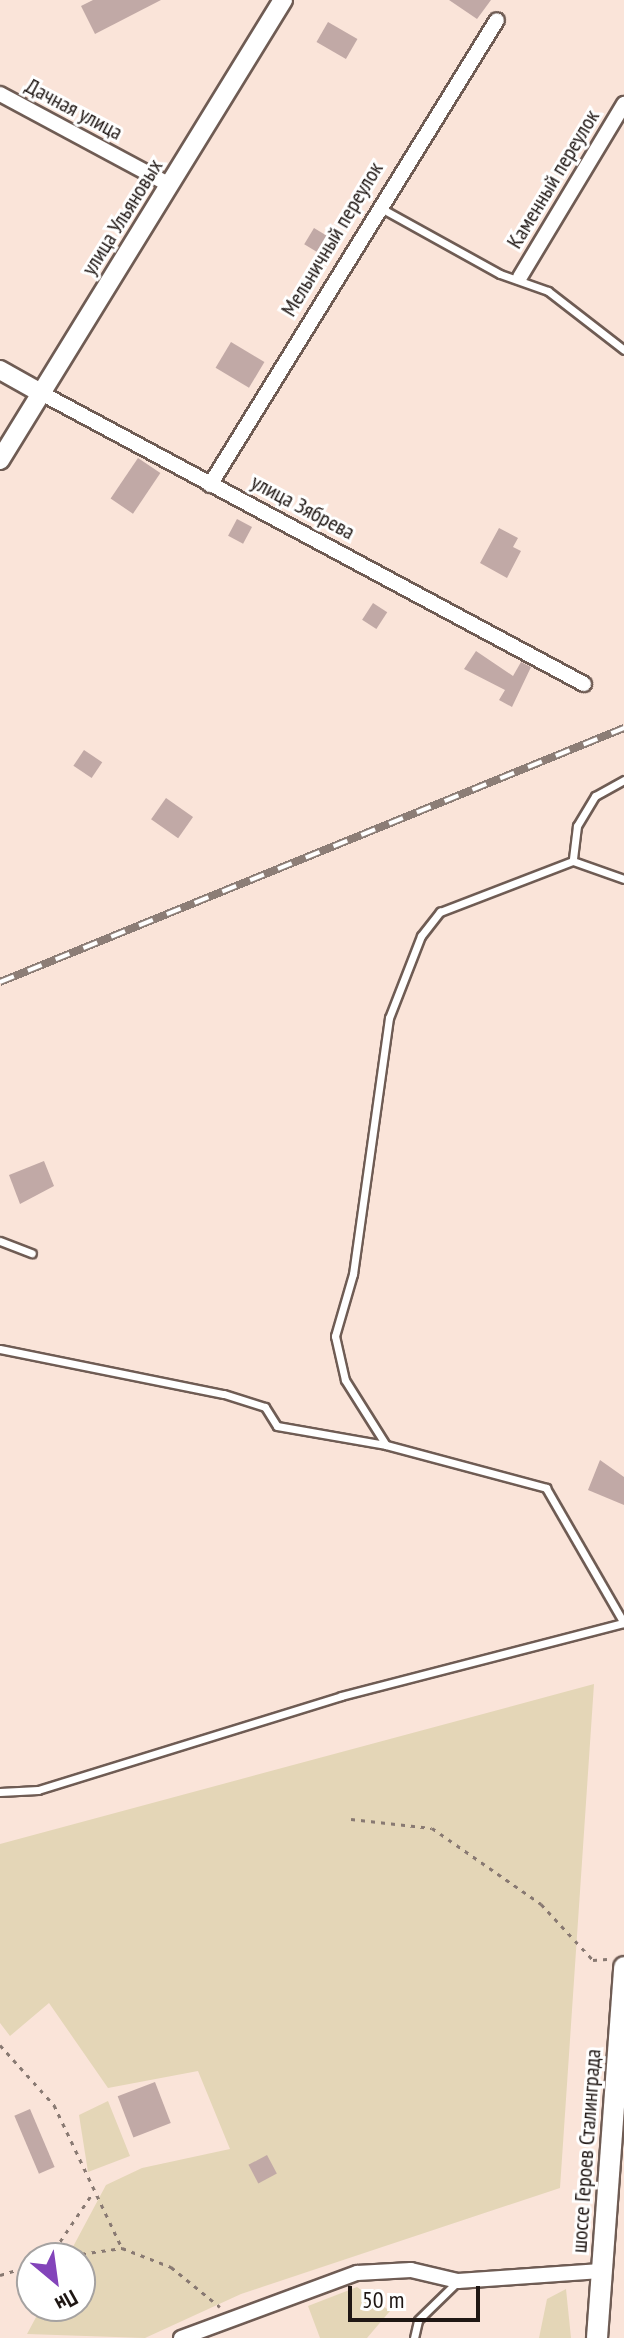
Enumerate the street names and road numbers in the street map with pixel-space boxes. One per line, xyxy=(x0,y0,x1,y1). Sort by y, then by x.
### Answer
street label: Дачная улица xyxy=(21,72,127,146)
street label: Каменный переулок xyxy=(501,105,605,253)
street label: улица Ульяновых xyxy=(76,154,168,280)
street label: Мельничный переулок xyxy=(275,157,389,321)
street label: улица Зябрева xyxy=(247,469,359,545)
street label: шоссе Героев Сталинграда xyxy=(566,2048,606,2254)

